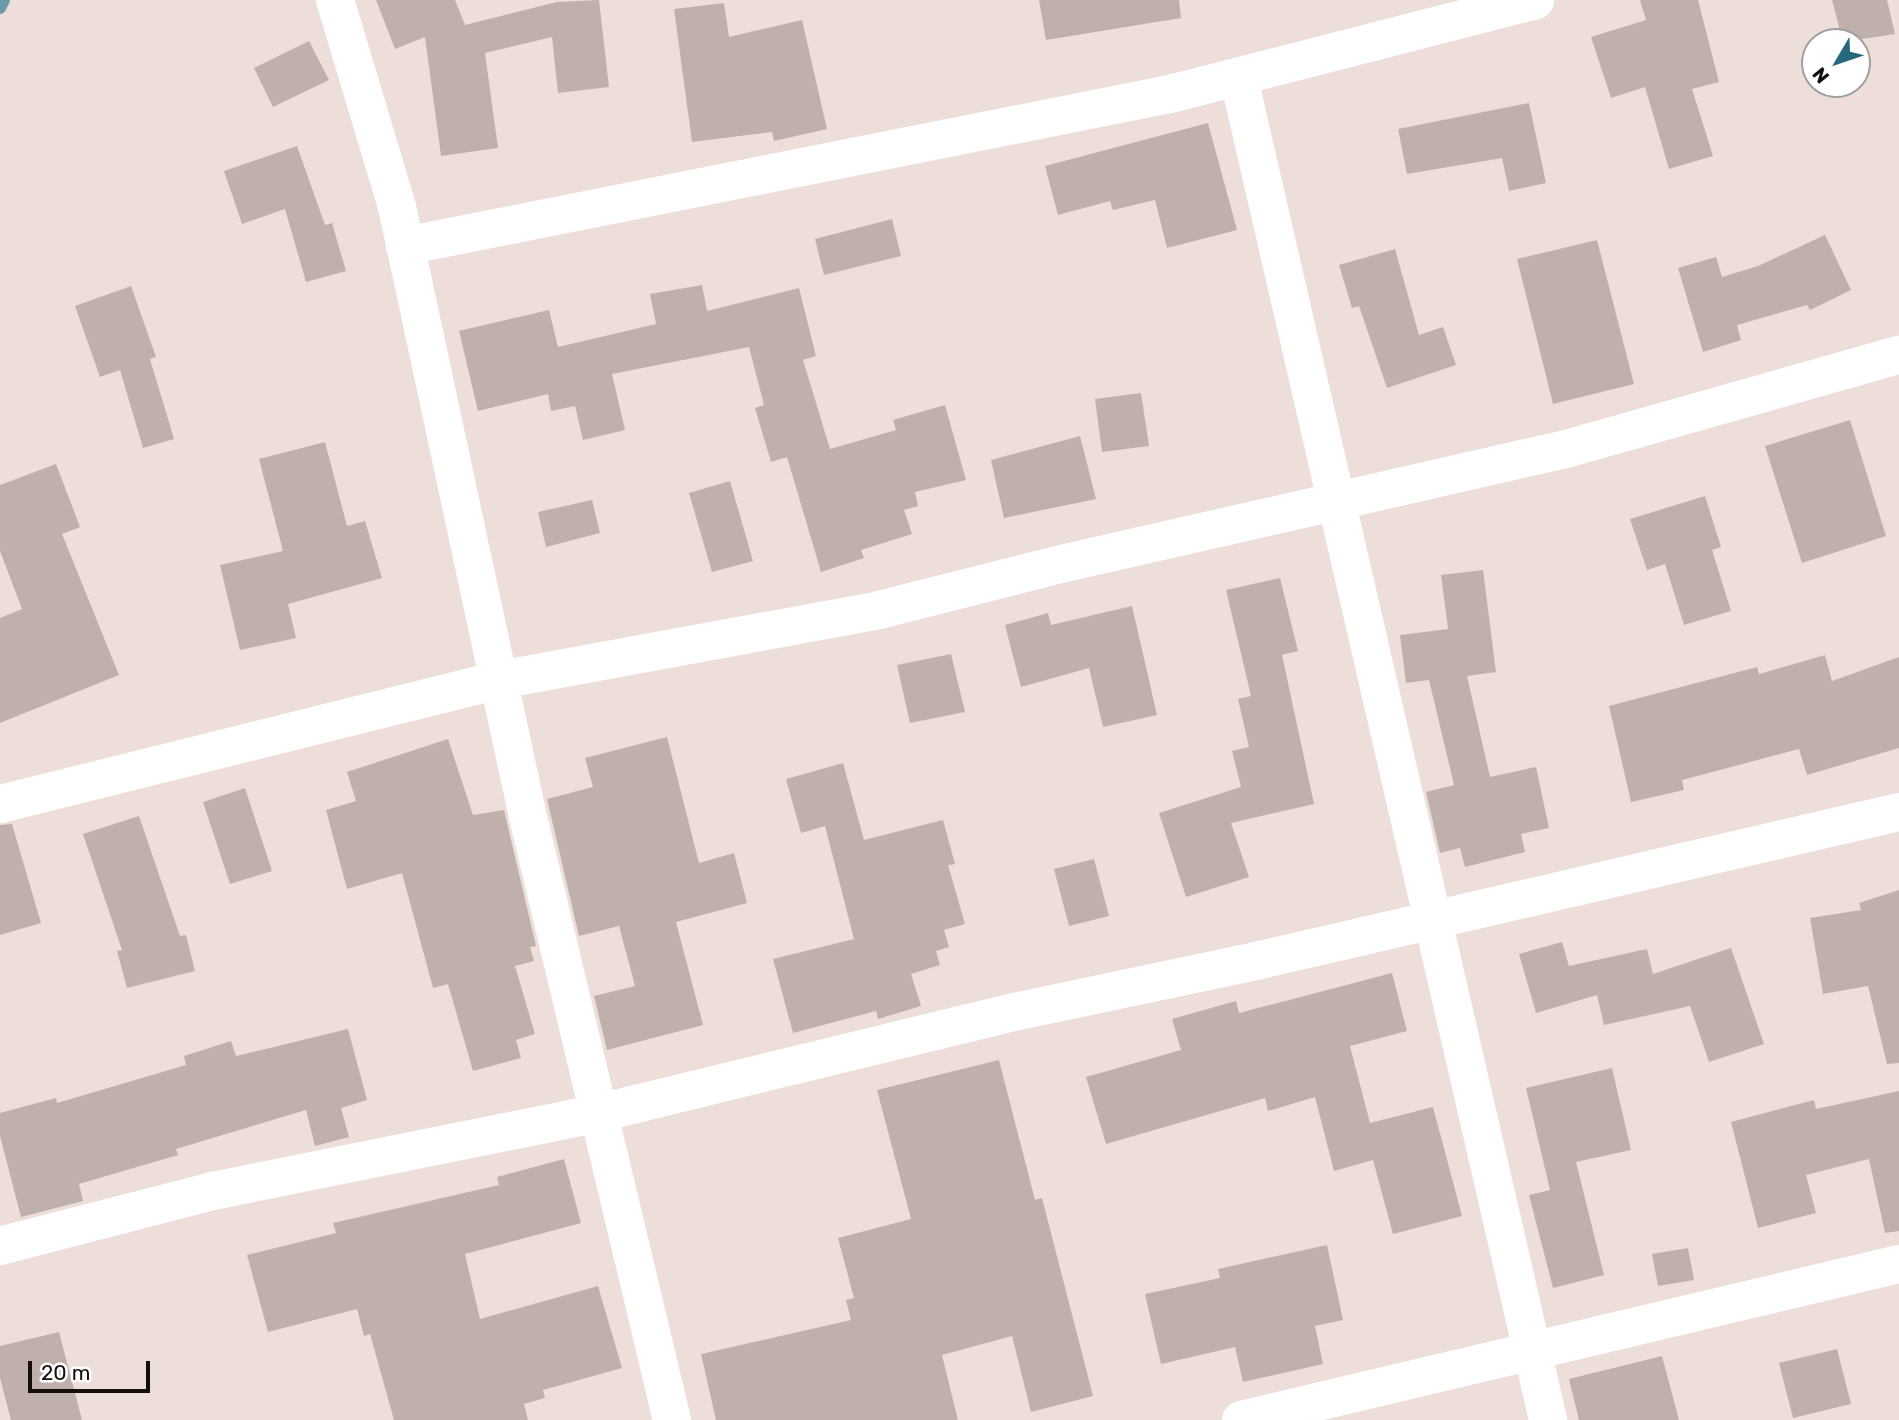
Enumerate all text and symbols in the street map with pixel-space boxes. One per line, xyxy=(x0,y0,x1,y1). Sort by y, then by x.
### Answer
north arrow xyxy=(1801,28,1871,98)
text: N xyxy=(1808,63,1834,88)
scale bar xyxy=(32,1346,154,1390)
text: 20 m xyxy=(41,1360,90,1385)

